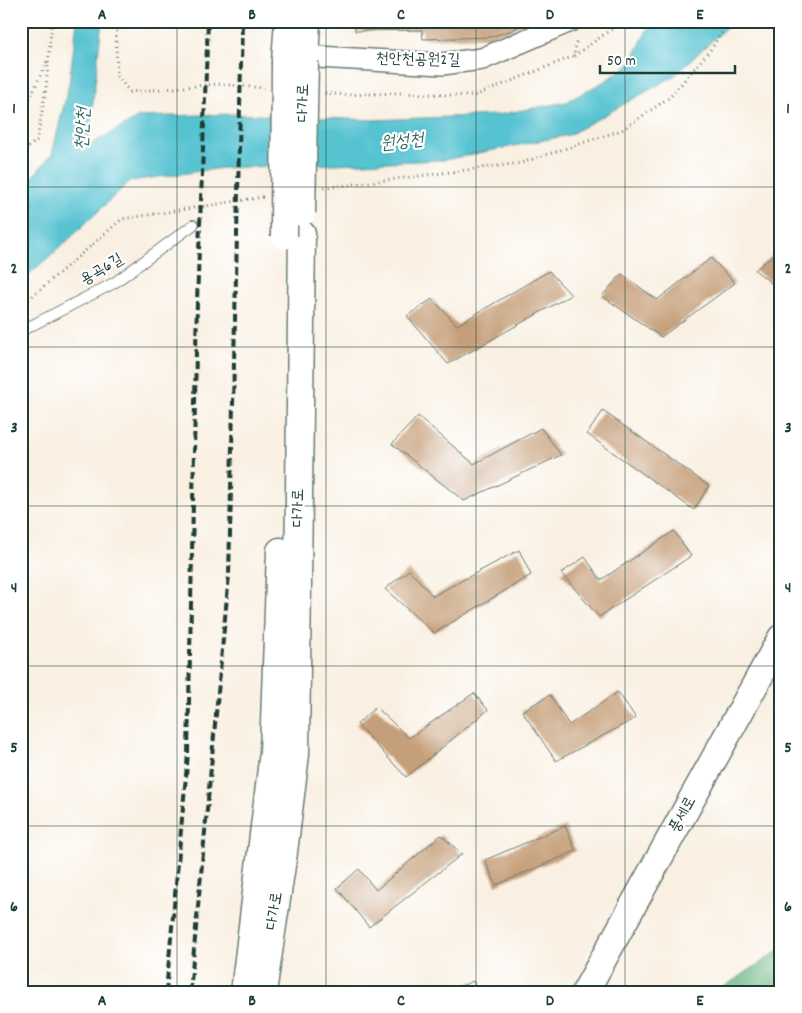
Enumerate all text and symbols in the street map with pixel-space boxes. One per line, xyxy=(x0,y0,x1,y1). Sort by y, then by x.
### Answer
text: A xyxy=(98,4,107,27)
text: B xyxy=(248,4,256,27)
text: C xyxy=(397,4,405,27)
text: D xyxy=(546,4,555,27)
text: E xyxy=(696,4,704,27)
scale bar xyxy=(600,42,734,74)
street label: 천안천공원2길 xyxy=(376,48,460,72)
text: 50 m xyxy=(607,51,636,73)
street label: 다가로 xyxy=(292,83,316,123)
text: 1 xyxy=(12,98,16,121)
text: 1 xyxy=(786,98,790,121)
water label: 천안천 xyxy=(70,105,98,151)
water label: 원성천 xyxy=(379,128,426,158)
street label: 용곡6길 xyxy=(76,248,128,292)
text: 2 xyxy=(11,258,18,281)
text: 2 xyxy=(785,258,792,281)
text: 3 xyxy=(10,417,18,440)
text: 3 xyxy=(784,417,792,440)
street label: 다가로 xyxy=(287,488,311,528)
text: 4 xyxy=(11,577,17,600)
text: 4 xyxy=(785,577,791,600)
text: 5 xyxy=(10,737,18,760)
text: 5 xyxy=(784,737,792,760)
street label: 풍세로 xyxy=(664,793,702,837)
street label: 다가로 xyxy=(261,890,289,932)
text: 6 xyxy=(10,896,18,919)
text: 6 xyxy=(784,896,792,919)
text: A xyxy=(98,990,107,1013)
text: B xyxy=(248,990,256,1013)
text: C xyxy=(397,990,405,1013)
text: D xyxy=(546,990,555,1013)
text: E xyxy=(696,990,704,1013)

